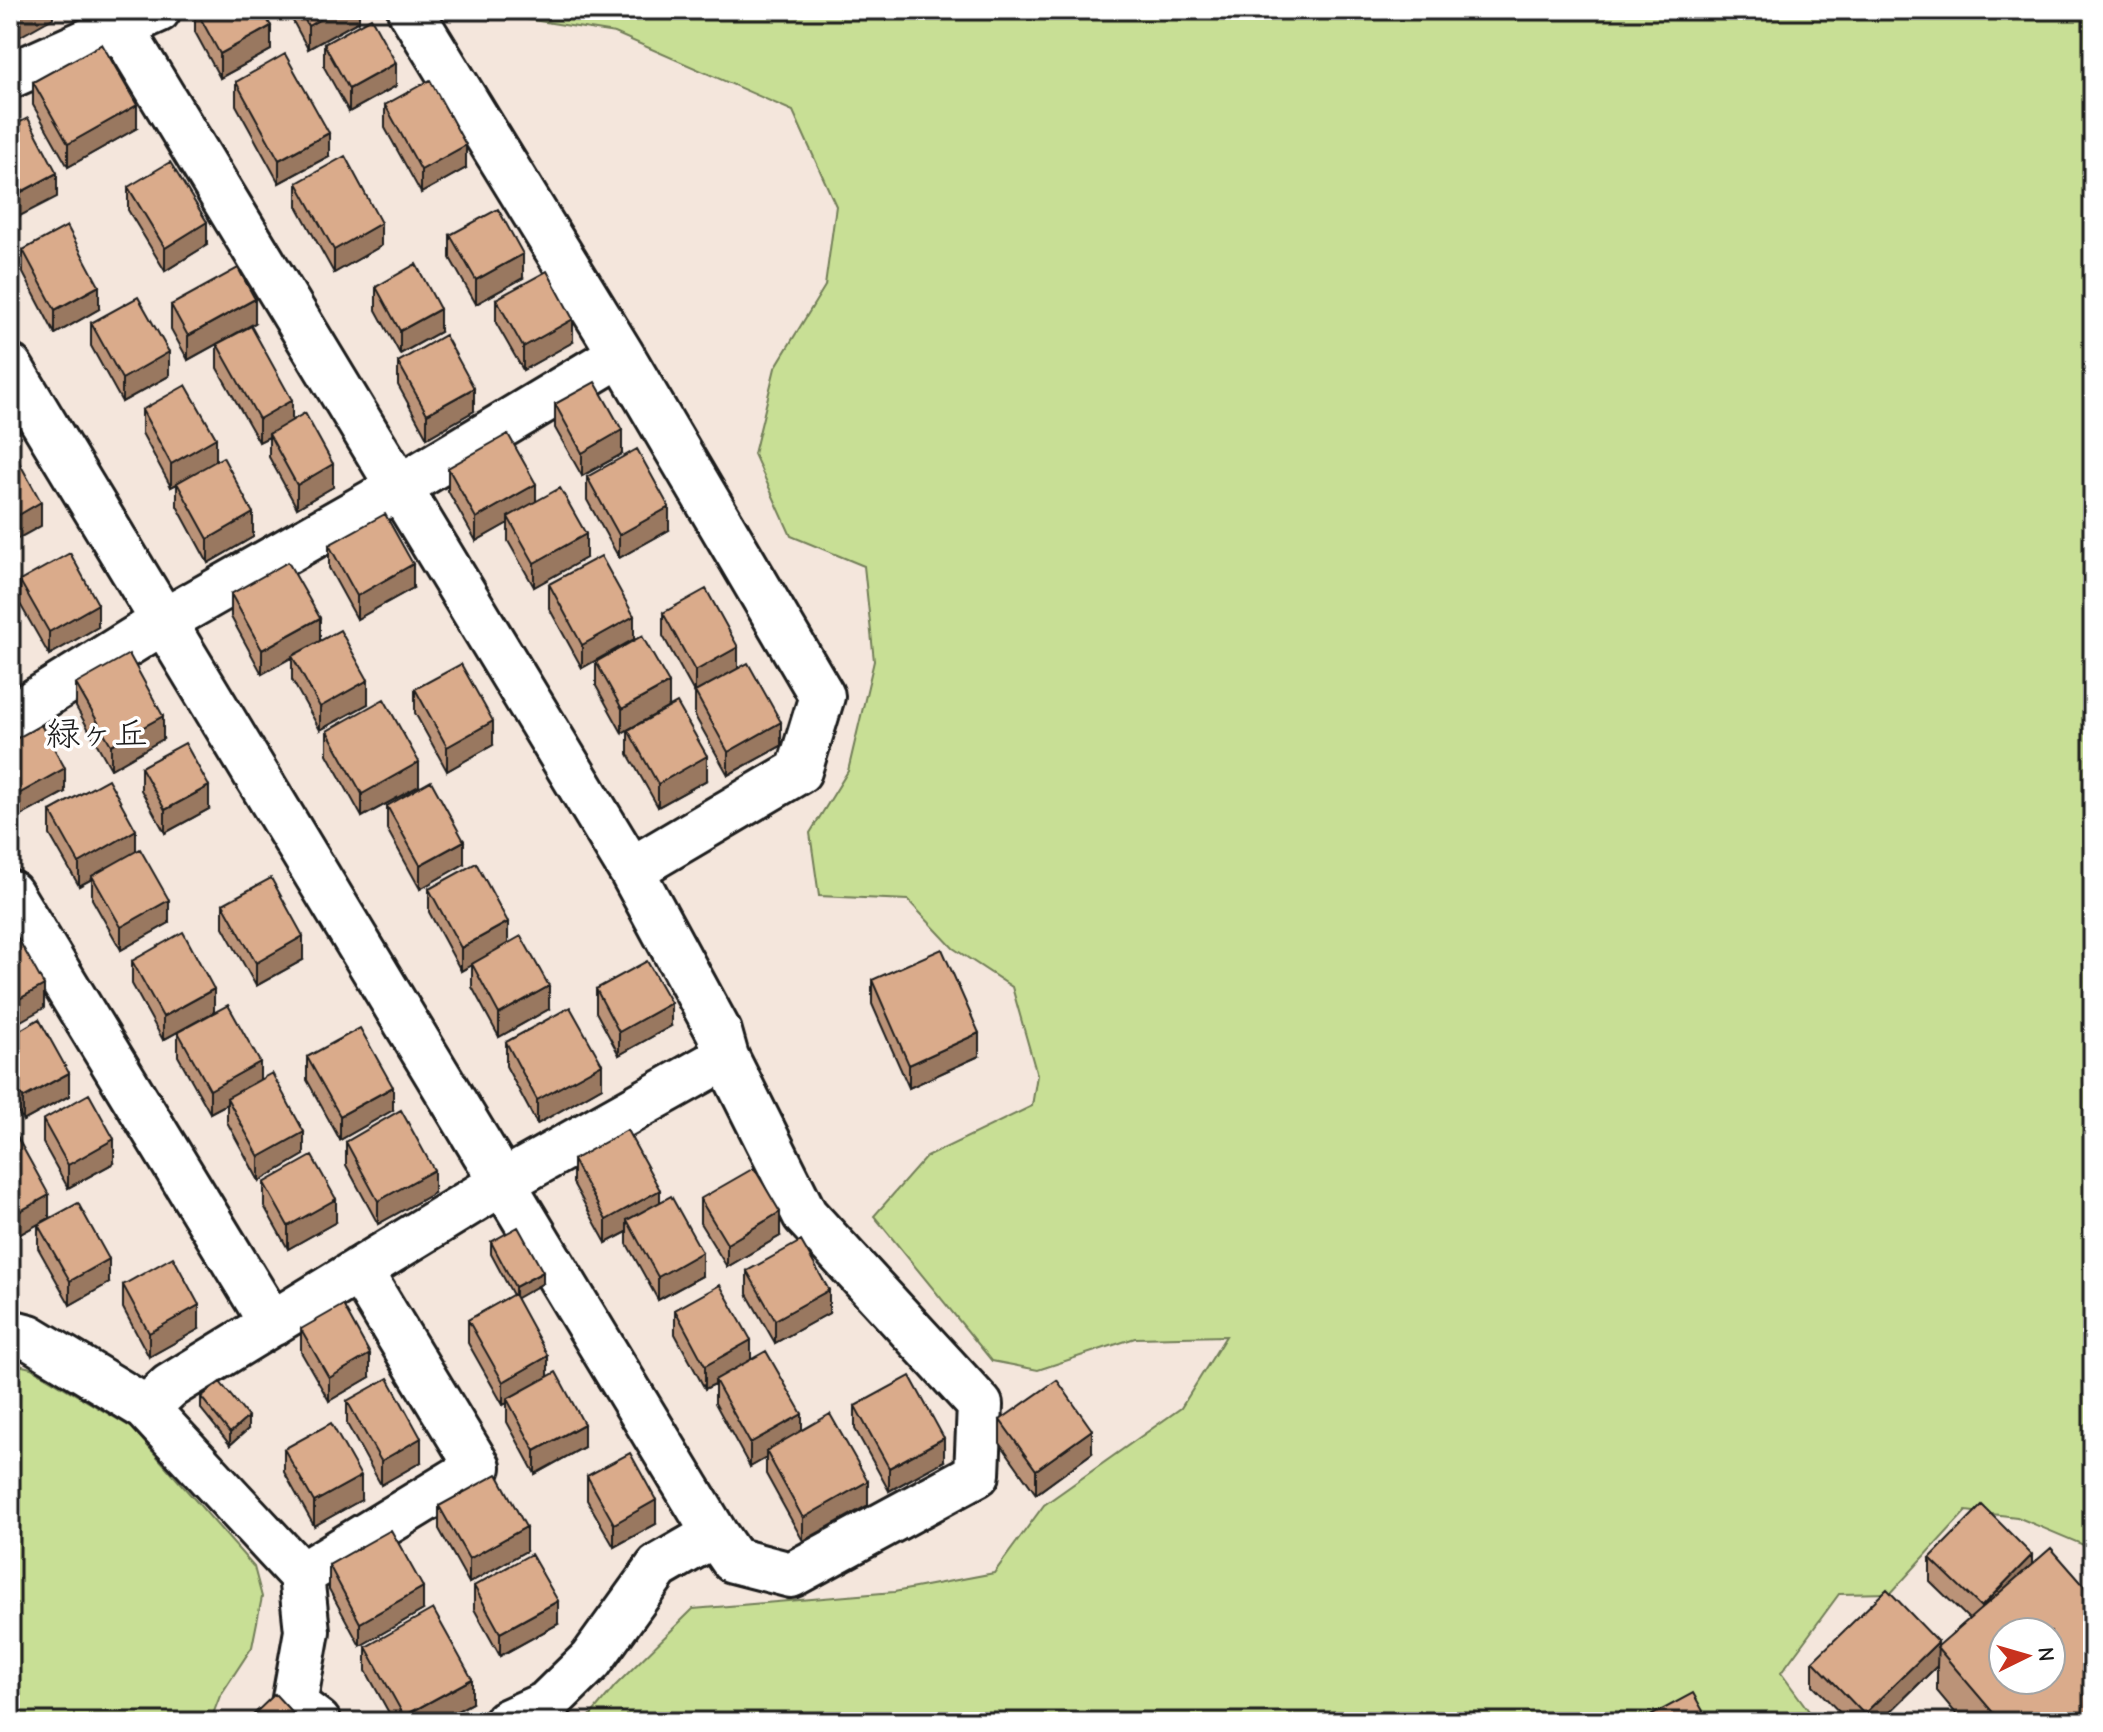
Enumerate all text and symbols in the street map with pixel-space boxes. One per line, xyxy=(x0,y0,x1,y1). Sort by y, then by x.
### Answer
district label: 緑ヶ丘 xyxy=(46,714,148,754)
north arrow xyxy=(1987,1616,2067,1696)
text: N xyxy=(2032,1646,2060,1663)

